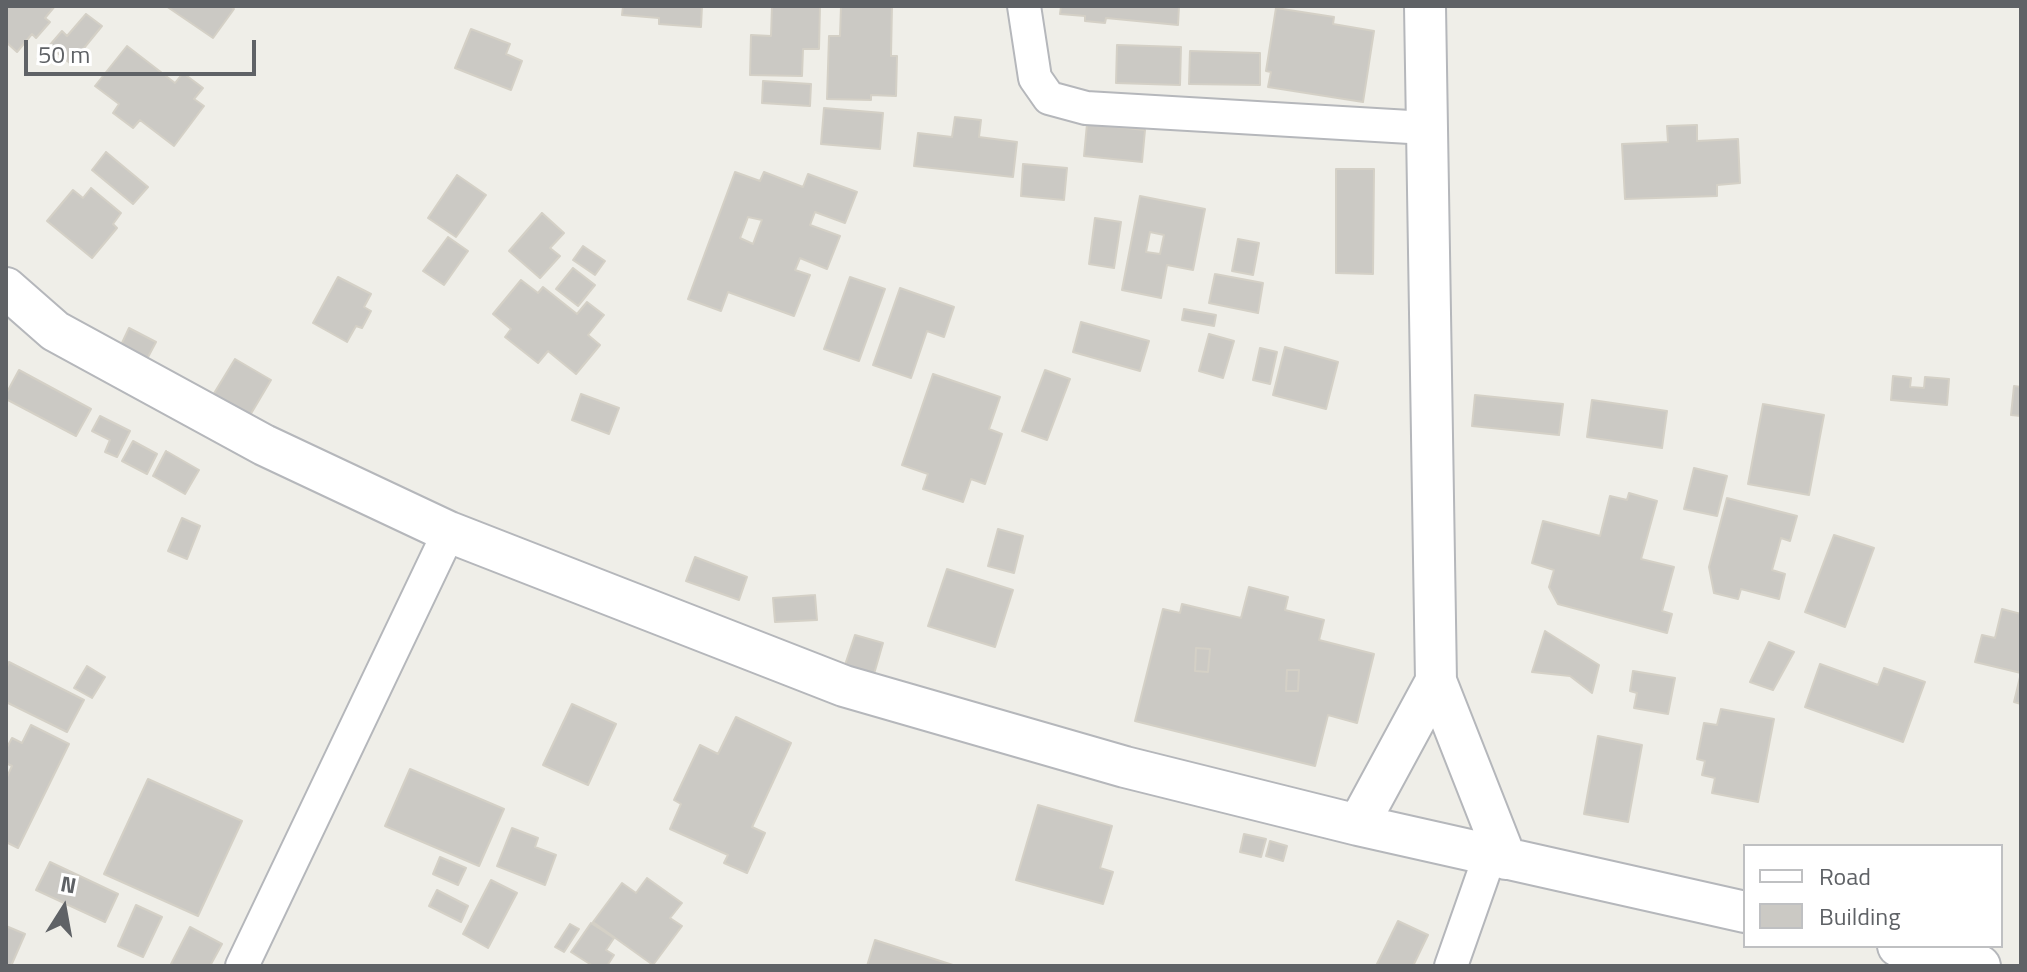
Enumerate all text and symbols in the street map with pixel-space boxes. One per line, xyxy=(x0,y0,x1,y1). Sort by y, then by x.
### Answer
scale bar xyxy=(28,24,260,74)
text: 50 m xyxy=(38,36,90,72)
legend xyxy=(1743,844,2003,948)
text: Road xyxy=(1819,858,1871,894)
text: N xyxy=(58,866,79,903)
north arrow xyxy=(24,868,104,948)
text: Building xyxy=(1819,898,1901,934)

